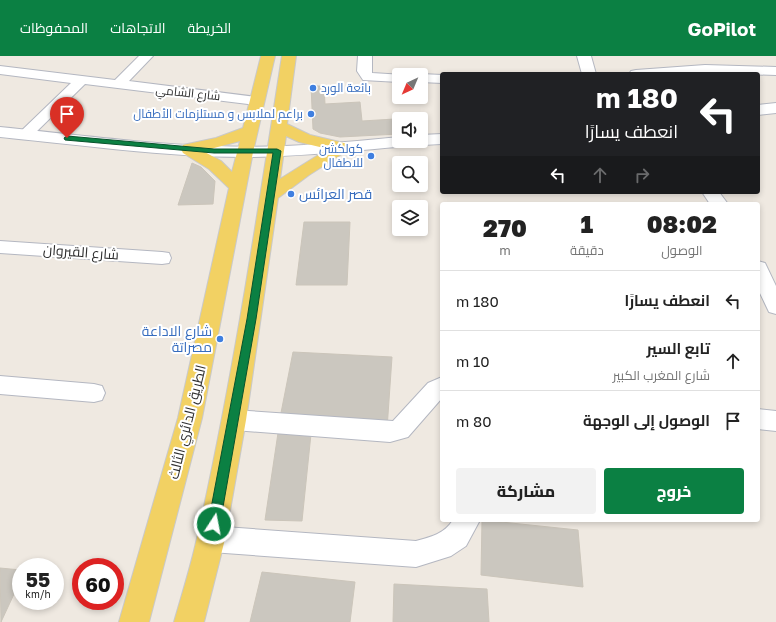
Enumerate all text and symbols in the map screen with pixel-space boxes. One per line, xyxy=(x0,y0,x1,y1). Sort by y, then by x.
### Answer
text: GoPilot xyxy=(688,17,756,40)
text: المحفوظات xyxy=(20,19,88,36)
text: الاتجاهات xyxy=(110,19,166,36)
text: الخريطة xyxy=(188,19,231,36)
north arrow xyxy=(392,68,428,104)
map controls xyxy=(392,68,428,236)
place label: بائعة الورد xyxy=(321,80,371,95)
text: 180 m xyxy=(596,81,678,114)
street label: شارع الشامي xyxy=(155,82,221,106)
marker: بائعة الورد xyxy=(308,83,318,93)
icon: left xyxy=(692,88,744,140)
pin xyxy=(50,97,84,138)
icon: arrive xyxy=(56,103,78,125)
place label: براعم لملابس و مستلزمات الأطفال xyxy=(133,106,303,122)
marker: براعم لملابس و مستلزمات الأطفال xyxy=(306,109,316,119)
button: sound xyxy=(392,112,428,148)
text: انعطف يسارًا xyxy=(585,120,678,142)
place label: كولكشن للاطفال xyxy=(319,141,363,170)
marker: كولكشن للاطفال xyxy=(366,151,376,161)
button: search xyxy=(392,156,428,192)
icon: left xyxy=(547,164,569,186)
icon: ahead xyxy=(589,164,611,186)
icon: right xyxy=(631,164,653,186)
place label: قصر العرائس xyxy=(299,185,372,202)
marker: قصر العرائس xyxy=(286,189,296,199)
button: layers xyxy=(392,200,428,236)
text: 1 xyxy=(581,209,593,238)
text: 08:02 xyxy=(647,209,717,238)
text: 270 xyxy=(483,213,527,242)
street label: شارع القيروان xyxy=(42,240,120,264)
text: m xyxy=(499,242,511,258)
text: دقيقة xyxy=(570,242,604,258)
text: الوصول xyxy=(661,242,703,258)
icon: left xyxy=(722,290,744,312)
text: انعطف يسارًا xyxy=(624,291,710,309)
text: 180 m xyxy=(456,292,499,310)
place label: شارع الاداعة مصراتة xyxy=(142,322,212,355)
marker: شارع الاداعة مصراتة xyxy=(215,334,225,344)
text: تابع السير xyxy=(647,339,710,357)
icon: ahead xyxy=(722,350,744,372)
text: 10 m xyxy=(456,352,490,370)
street label: الطريق الدائري الثالث xyxy=(164,363,213,482)
text: شارع المغرب الكبير xyxy=(613,367,710,383)
icon: arrive xyxy=(722,410,744,432)
text: الوصول إلى الوجهة xyxy=(583,411,710,429)
text: 80 m xyxy=(456,412,492,430)
button: مشاركة xyxy=(456,468,596,514)
button: خروج xyxy=(604,468,744,514)
position arrow xyxy=(193,503,235,545)
speed limit sign: 60 xyxy=(72,558,124,610)
text: 55 xyxy=(26,567,50,591)
text: km/h xyxy=(25,588,51,600)

